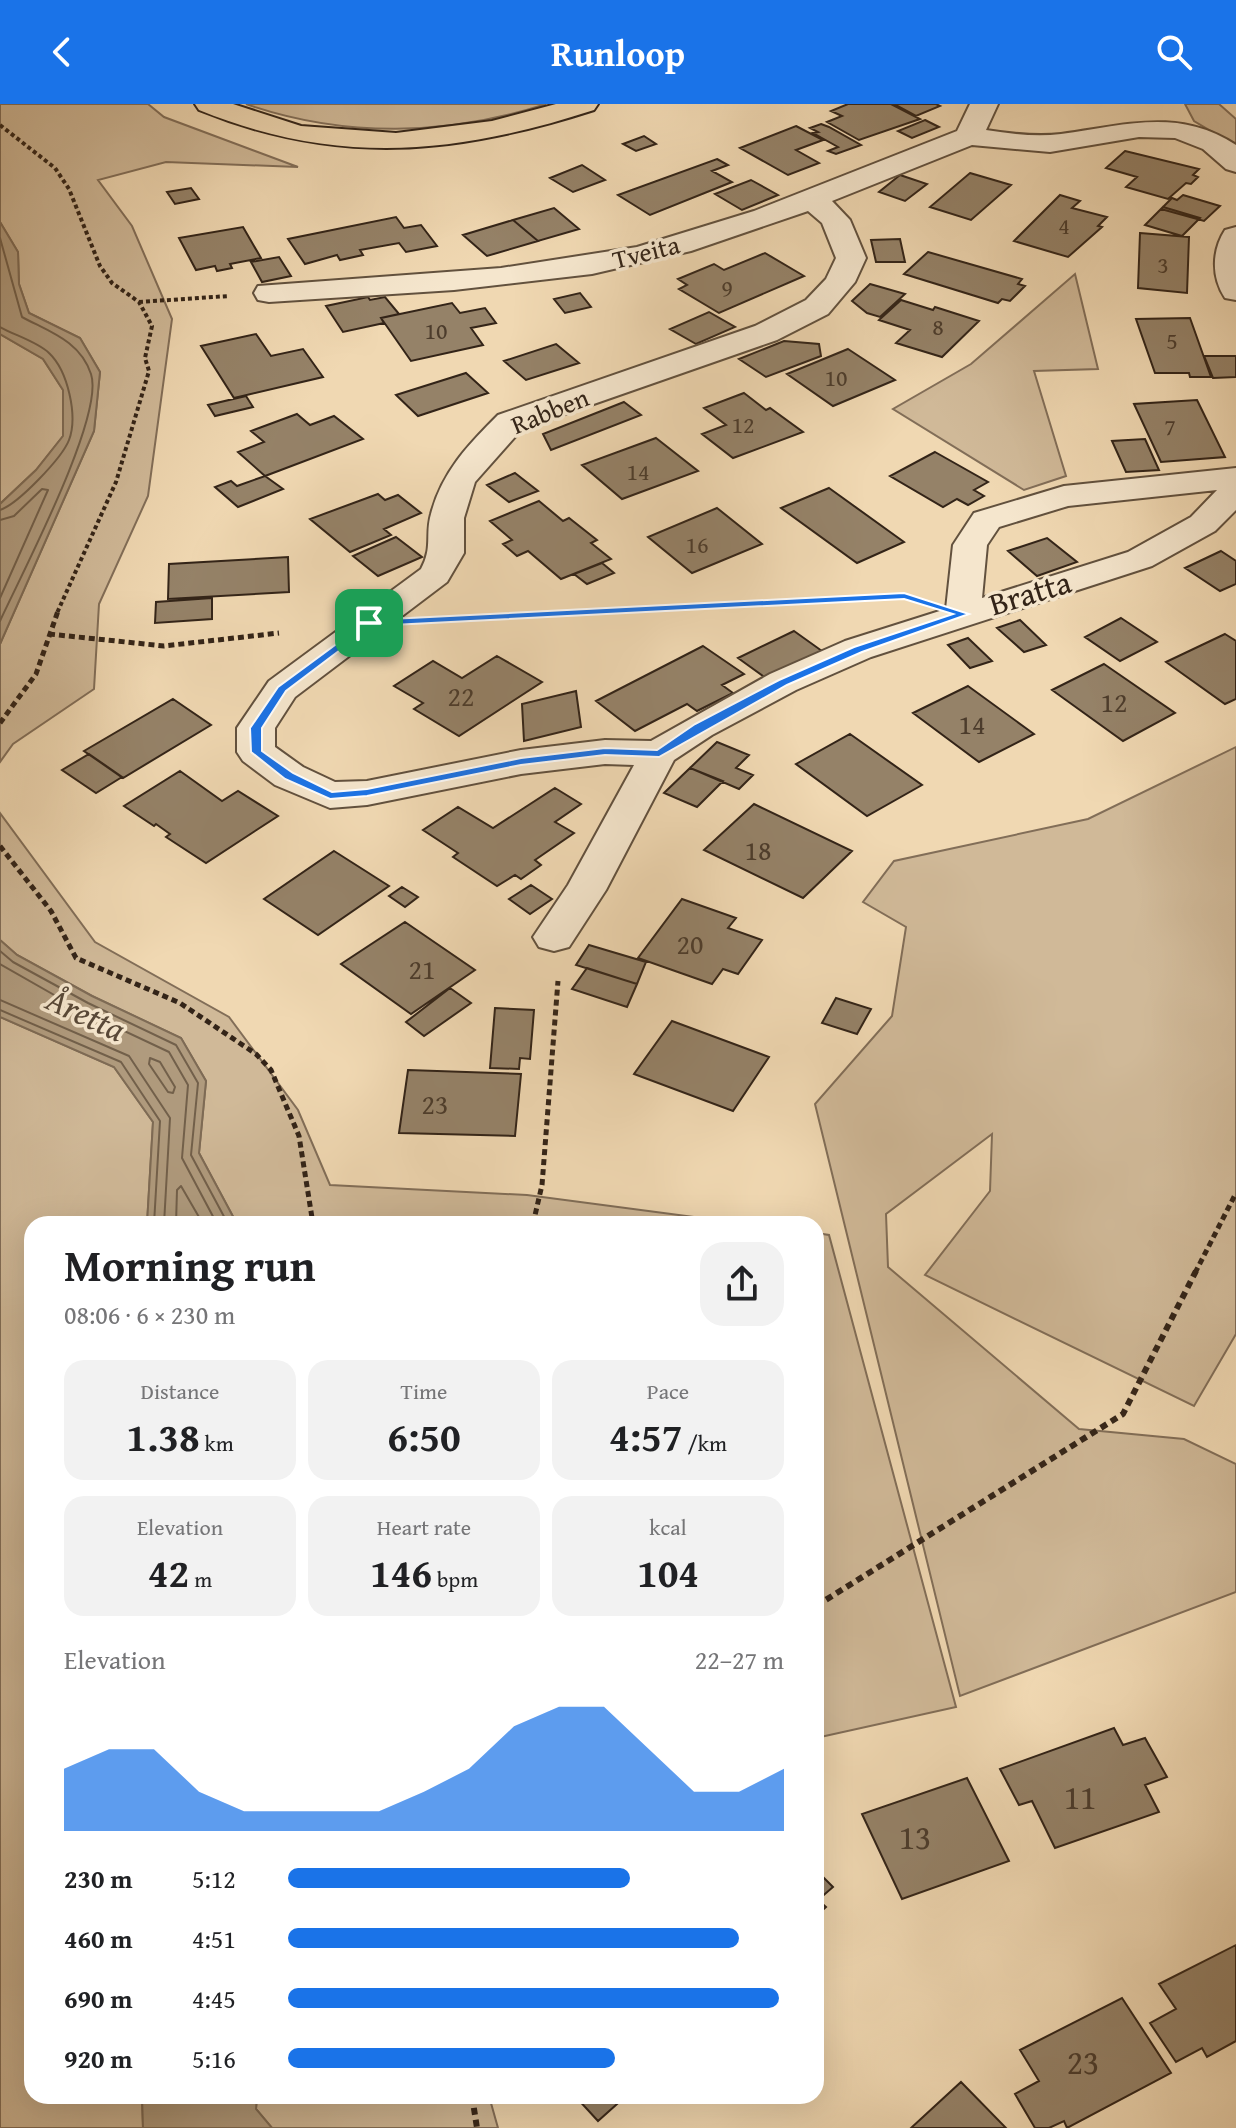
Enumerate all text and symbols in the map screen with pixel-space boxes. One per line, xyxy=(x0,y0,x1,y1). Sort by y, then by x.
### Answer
text: Runloop xyxy=(551,26,685,79)
icon: back xyxy=(40,30,84,74)
icon: search xyxy=(1152,30,1196,74)
house number: 4 xyxy=(1058,208,1070,243)
street label: Tveita xyxy=(608,224,684,279)
house number: 3 xyxy=(1157,247,1169,282)
house number: 9 xyxy=(721,270,733,305)
house number: 8 xyxy=(932,309,944,344)
house number: 10 xyxy=(424,313,448,348)
house number: 5 xyxy=(1166,323,1178,358)
house number: 10 xyxy=(824,360,848,395)
street label: Rabben xyxy=(505,377,595,444)
house number: 12 xyxy=(731,407,755,442)
house number: 7 xyxy=(1164,409,1176,444)
house number: 14 xyxy=(626,454,650,489)
house number: 16 xyxy=(685,527,709,562)
street label: Bratta xyxy=(983,558,1077,627)
pin xyxy=(335,589,403,657)
icon: arrive xyxy=(347,601,391,645)
house number: 22 xyxy=(448,675,474,716)
house number: 12 xyxy=(1101,681,1127,722)
house number: 14 xyxy=(959,703,985,744)
house number: 18 xyxy=(745,829,771,870)
house number: 20 xyxy=(677,923,703,964)
house number: 21 xyxy=(409,948,435,989)
water label: Åretta xyxy=(38,974,134,1053)
house number: 23 xyxy=(422,1083,448,1124)
text: Morning run xyxy=(64,1233,315,1297)
button: share xyxy=(700,1242,784,1326)
text: 08:06 · 6 × 230 m xyxy=(64,1295,235,1334)
text: Distance xyxy=(141,1375,219,1407)
text: Time xyxy=(401,1375,447,1407)
text: Pace xyxy=(647,1375,689,1407)
text: 1.38 xyxy=(126,1407,200,1466)
text: 6:50 xyxy=(387,1407,461,1466)
text: 4:57 xyxy=(609,1407,683,1466)
text: km xyxy=(200,1427,234,1459)
text: /km xyxy=(683,1427,727,1459)
text: Elevation xyxy=(137,1511,223,1543)
text: Heart rate xyxy=(377,1511,471,1543)
text: kcal xyxy=(649,1511,687,1543)
text: 42 xyxy=(148,1543,189,1602)
text: 146 xyxy=(370,1543,432,1602)
text: 104 xyxy=(637,1543,699,1602)
text: m xyxy=(189,1563,212,1595)
text: bpm xyxy=(432,1563,478,1595)
text: Elevation xyxy=(64,1640,166,1679)
text: 22–27 m xyxy=(695,1640,784,1679)
house number: 11 xyxy=(1064,1772,1096,1821)
house number: 13 xyxy=(899,1812,931,1861)
text: 230 m xyxy=(64,1859,132,1898)
text: 5:12 xyxy=(192,1859,236,1898)
text: 460 m xyxy=(64,1919,132,1958)
text: 4:51 xyxy=(192,1919,236,1958)
text: 690 m xyxy=(64,1979,132,2018)
text: 4:45 xyxy=(192,1979,236,2018)
house number: 23 xyxy=(1067,2037,1099,2086)
text: 920 m xyxy=(64,2039,132,2078)
text: 5:16 xyxy=(192,2039,236,2078)

